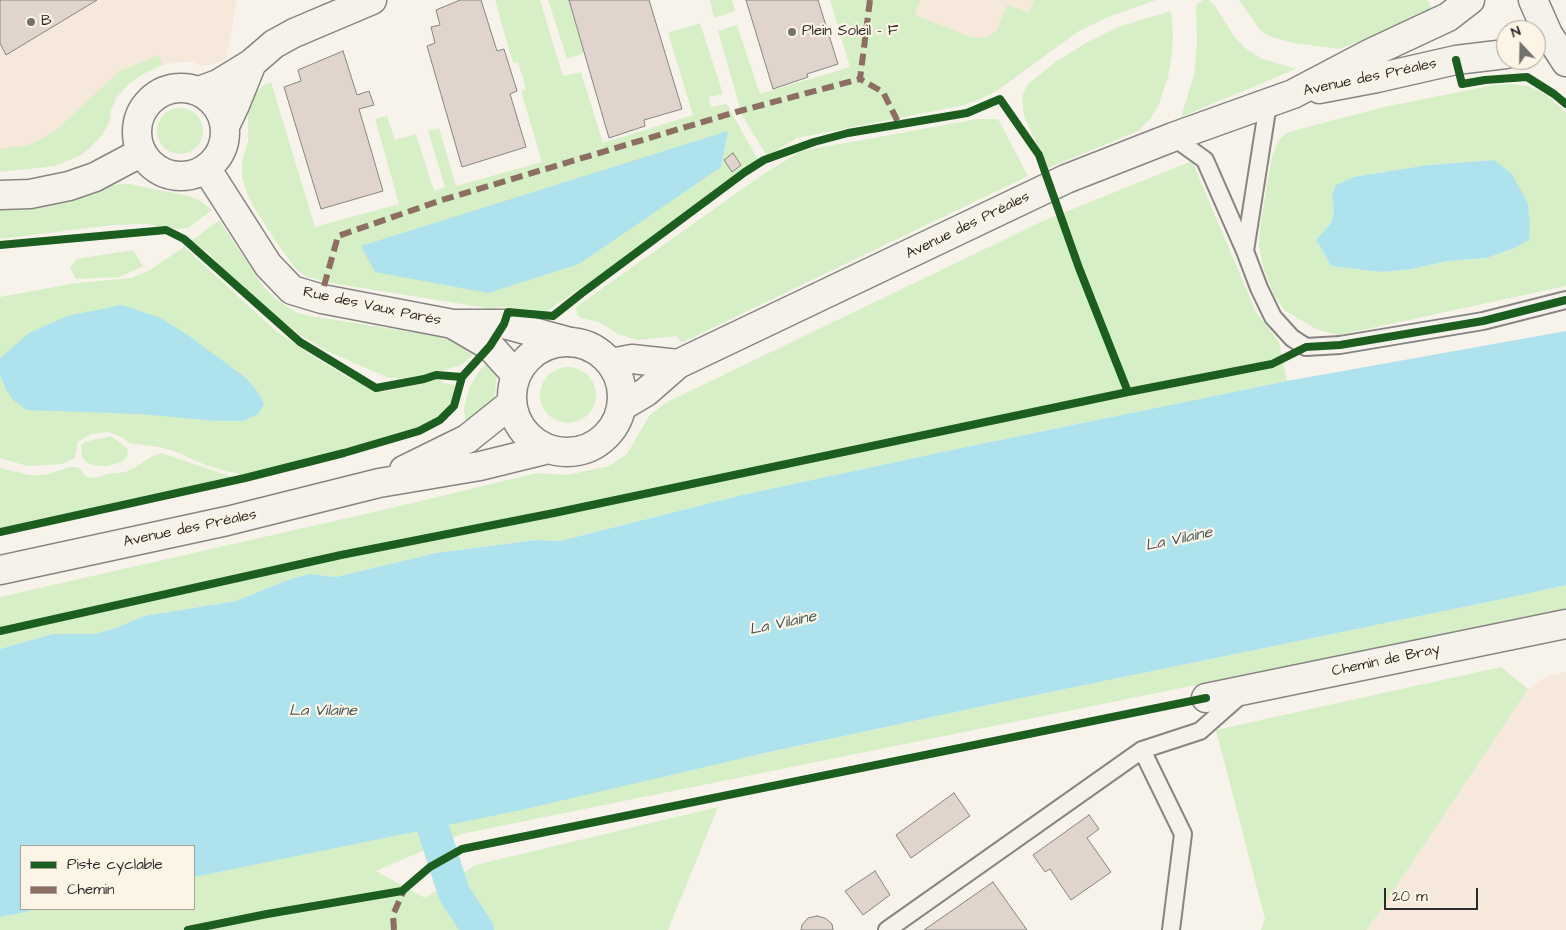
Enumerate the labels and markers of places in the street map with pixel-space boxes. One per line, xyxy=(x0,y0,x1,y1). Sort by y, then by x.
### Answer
place label: B xyxy=(41,13,52,31)
marker: B xyxy=(25,16,37,28)
place label: Plein Soleil - F xyxy=(802,23,898,41)
marker: Plein Soleil - F xyxy=(786,26,798,38)

